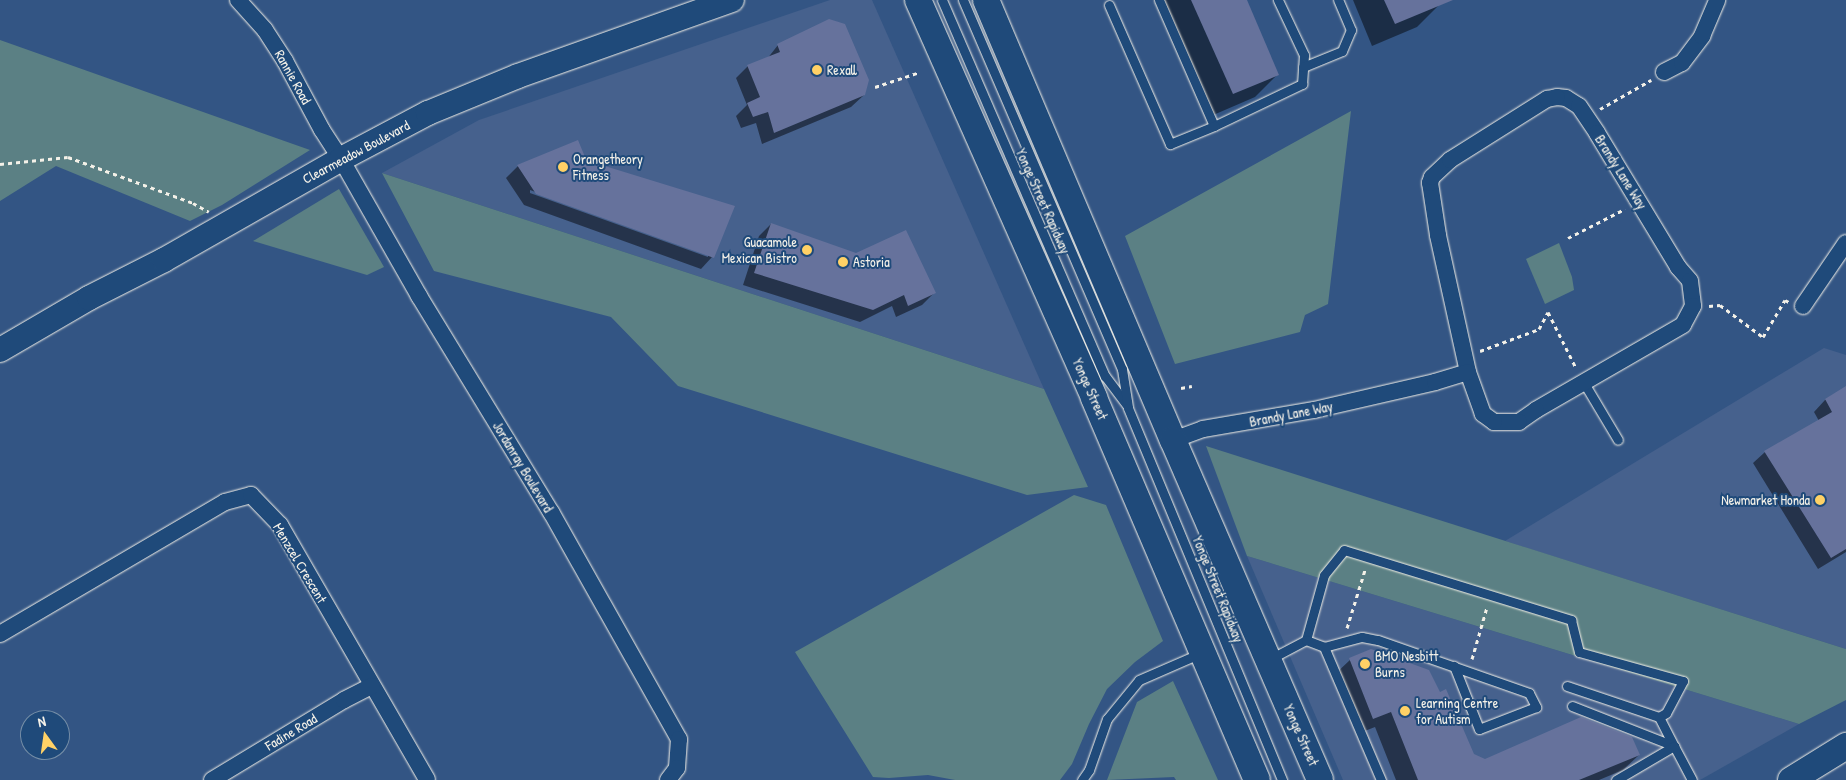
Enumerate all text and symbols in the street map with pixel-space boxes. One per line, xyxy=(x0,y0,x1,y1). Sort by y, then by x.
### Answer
street label: Rannie Road xyxy=(271,47,315,107)
place label: Rexall xyxy=(827,62,857,78)
marker: Rexall xyxy=(811,64,823,76)
street label: Clearmeadow Boulevard xyxy=(300,117,412,187)
street label: Brandy Lane Way xyxy=(1591,132,1651,212)
street label: Yonge Street Rapidway xyxy=(1012,146,1074,256)
place label: Orangetheory Fitness xyxy=(573,151,643,184)
marker: Orangetheory Fitness xyxy=(557,161,569,173)
place label: Guacamole Mexican Bistro xyxy=(722,234,797,266)
marker: Guacamole Mexican Bistro xyxy=(801,244,813,256)
place label: Astoria xyxy=(853,254,890,270)
marker: Astoria xyxy=(837,256,849,268)
street label: Yonge Street xyxy=(1069,356,1111,422)
street label: Brandy Lane Way xyxy=(1248,398,1334,430)
street label: Jordanray Boulevard xyxy=(489,418,557,516)
place label: Newmarket Honda xyxy=(1721,492,1810,508)
marker: Newmarket Honda xyxy=(1814,494,1826,506)
street label: Menzcel Crescent xyxy=(270,520,330,606)
street label: Yonge Street Rapidway xyxy=(1189,533,1247,645)
place label: BMO Nesbitt Burns xyxy=(1375,648,1438,680)
marker: BMO Nesbitt Burns xyxy=(1359,658,1371,670)
place label: Learning Centre for Autism xyxy=(1416,695,1498,728)
street label: Yonge Street xyxy=(1280,702,1322,768)
marker: Learning Centre for Autism xyxy=(1398,704,1412,718)
north arrow xyxy=(20,710,70,760)
street label: Fadine Road xyxy=(262,710,320,754)
text: N xyxy=(36,711,47,731)

